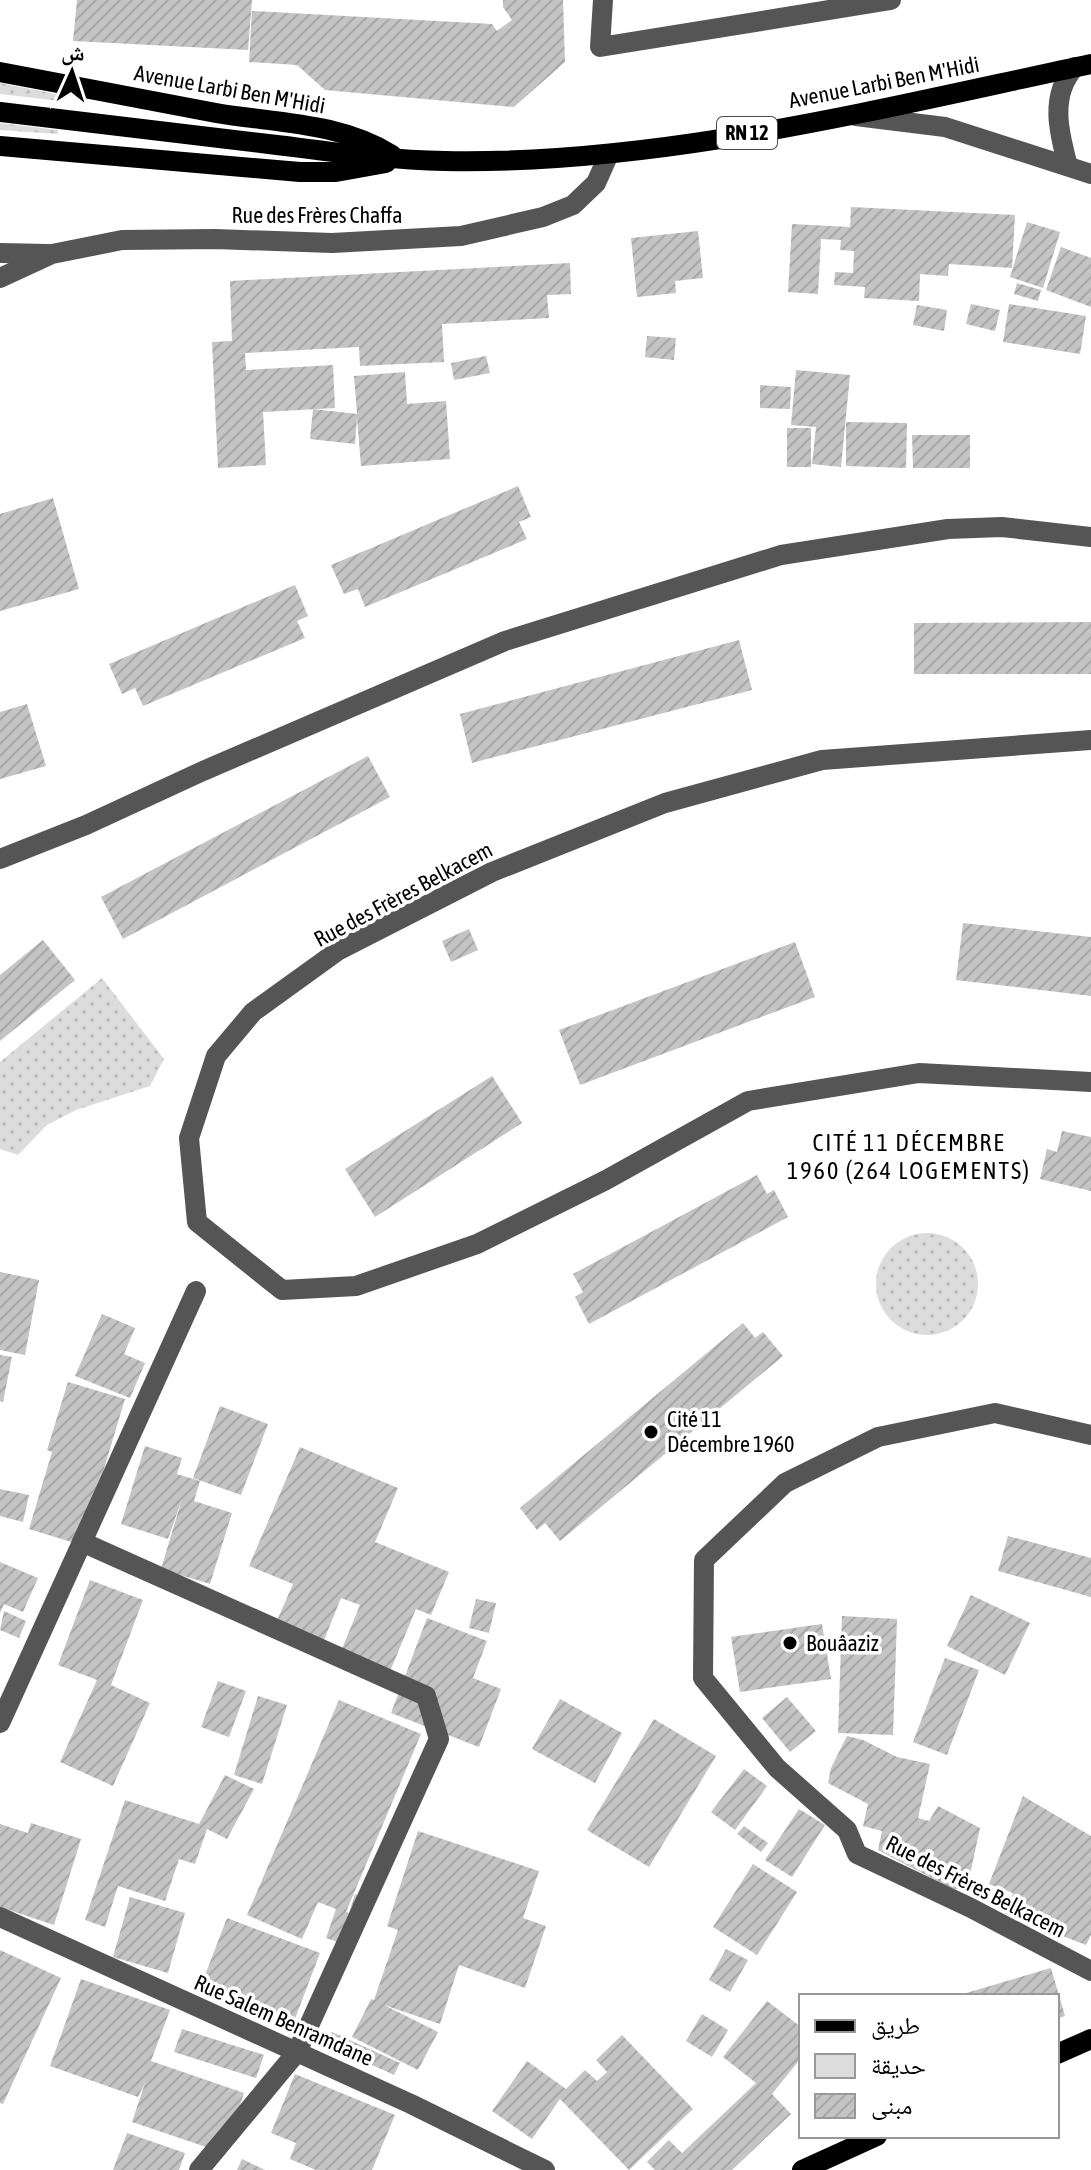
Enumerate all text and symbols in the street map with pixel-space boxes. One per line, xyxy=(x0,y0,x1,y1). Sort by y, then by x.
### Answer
north arrow xyxy=(32,32,112,112)
text: ش xyxy=(61,38,85,67)
street label: Avenue Larbi Ben M'Hidi xyxy=(787,51,981,113)
street label: Avenue Larbi Ben M'Hidi xyxy=(132,59,328,119)
road number: RN 12 xyxy=(717,117,777,149)
street label: Rue des Frères Chaffa xyxy=(232,202,402,228)
street label: Rue des Frères Belkacem xyxy=(309,836,497,952)
district label: CITÉ 11 DÉCEMBRE 1960 (264 LOGEMENTS) xyxy=(787,1129,1031,1184)
place label: Cité 11 Décembre 1960 xyxy=(667,1406,794,1457)
marker: Cité 11 Décembre 1960 xyxy=(642,1423,660,1441)
place label: Bouâaziz xyxy=(806,1630,879,1656)
marker: Bouâaziz xyxy=(781,1634,799,1652)
street label: Rue des Frères Belkacem xyxy=(882,1829,1070,1943)
street label: Rue Salem Benramdane xyxy=(191,1969,377,2071)
legend xyxy=(799,1994,1059,2138)
text: طريق xyxy=(871,2012,920,2040)
text: حديقة xyxy=(871,2052,926,2079)
text: مبنى xyxy=(871,2092,912,2120)

